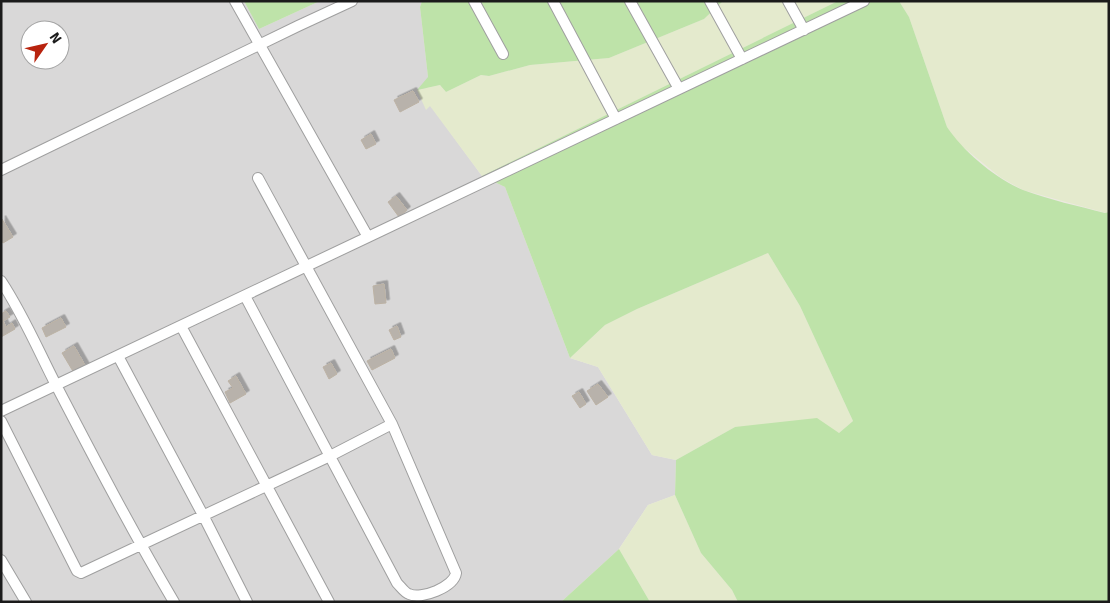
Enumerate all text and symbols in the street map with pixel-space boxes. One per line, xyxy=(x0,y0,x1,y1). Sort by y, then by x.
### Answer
north arrow xyxy=(20,20,70,70)
text: N xyxy=(46,29,65,47)

